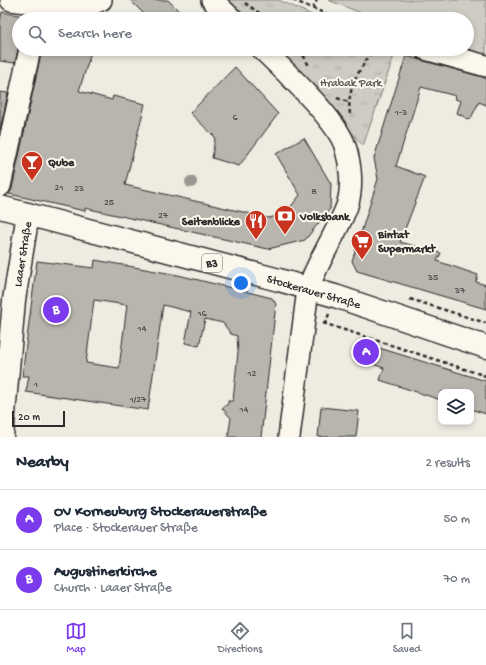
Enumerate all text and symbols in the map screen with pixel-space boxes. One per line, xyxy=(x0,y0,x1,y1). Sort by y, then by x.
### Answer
search box xyxy=(12,12,474,56)
icon: search xyxy=(26,23,48,45)
text: Search here xyxy=(58,25,132,43)
park label: Hrabak Park xyxy=(320,77,384,91)
house number: 1-3 xyxy=(394,107,407,119)
house number: 6 xyxy=(232,112,238,124)
bar icon: Qube xyxy=(19,149,45,182)
place label: Qube xyxy=(48,157,75,171)
house number: 21 xyxy=(55,182,63,194)
house number: 23 xyxy=(74,183,84,195)
house number: 8 xyxy=(311,186,317,198)
house number: 25 xyxy=(104,197,114,209)
bank icon: Volksbank xyxy=(272,203,298,236)
restaurant icon: Seitenblicke xyxy=(243,208,269,241)
house number: 27 xyxy=(158,210,169,222)
place label: Volksbank xyxy=(299,211,351,225)
place label: Seitenblicke xyxy=(182,216,241,230)
street label: Laaer Straße xyxy=(12,220,36,288)
supermarket icon: Bintat Supermarkt xyxy=(349,228,375,261)
place label: Bintat Supermarkt xyxy=(377,229,436,257)
road number: B3 xyxy=(202,254,222,272)
house number: 35 xyxy=(427,272,438,284)
your location xyxy=(231,273,251,293)
street label: Stockerauer Straße xyxy=(265,273,363,313)
house number: 37 xyxy=(454,285,466,297)
pin: B xyxy=(43,295,69,325)
house number: 16 xyxy=(196,308,207,320)
house number: 14 xyxy=(137,323,147,335)
pin: A xyxy=(353,337,379,367)
house number: 12 xyxy=(247,368,257,380)
house number: 1 xyxy=(33,379,38,391)
map controls xyxy=(438,389,474,425)
button: layers xyxy=(438,389,474,425)
house number: 1/27 xyxy=(129,394,147,406)
house number: 14 xyxy=(239,404,249,416)
scale bar xyxy=(12,409,65,428)
text: 20 m xyxy=(18,412,40,424)
text: Nearby xyxy=(16,453,69,473)
text: 2 results xyxy=(425,456,470,471)
text: OV Korneuburg Stockerauerstraße xyxy=(54,503,267,521)
text: A xyxy=(25,512,33,527)
text: 50 m xyxy=(443,512,470,527)
text: Place · Stockerauer Straße xyxy=(54,521,198,536)
text: Augustinerkirche xyxy=(54,563,157,581)
text: B xyxy=(26,572,32,587)
text: 70 m xyxy=(444,572,470,587)
text: Church · Laaer Straße xyxy=(54,581,172,596)
tab: Map xyxy=(65,620,87,656)
tab: Directions xyxy=(218,620,262,656)
tab: Saved xyxy=(393,620,421,656)

